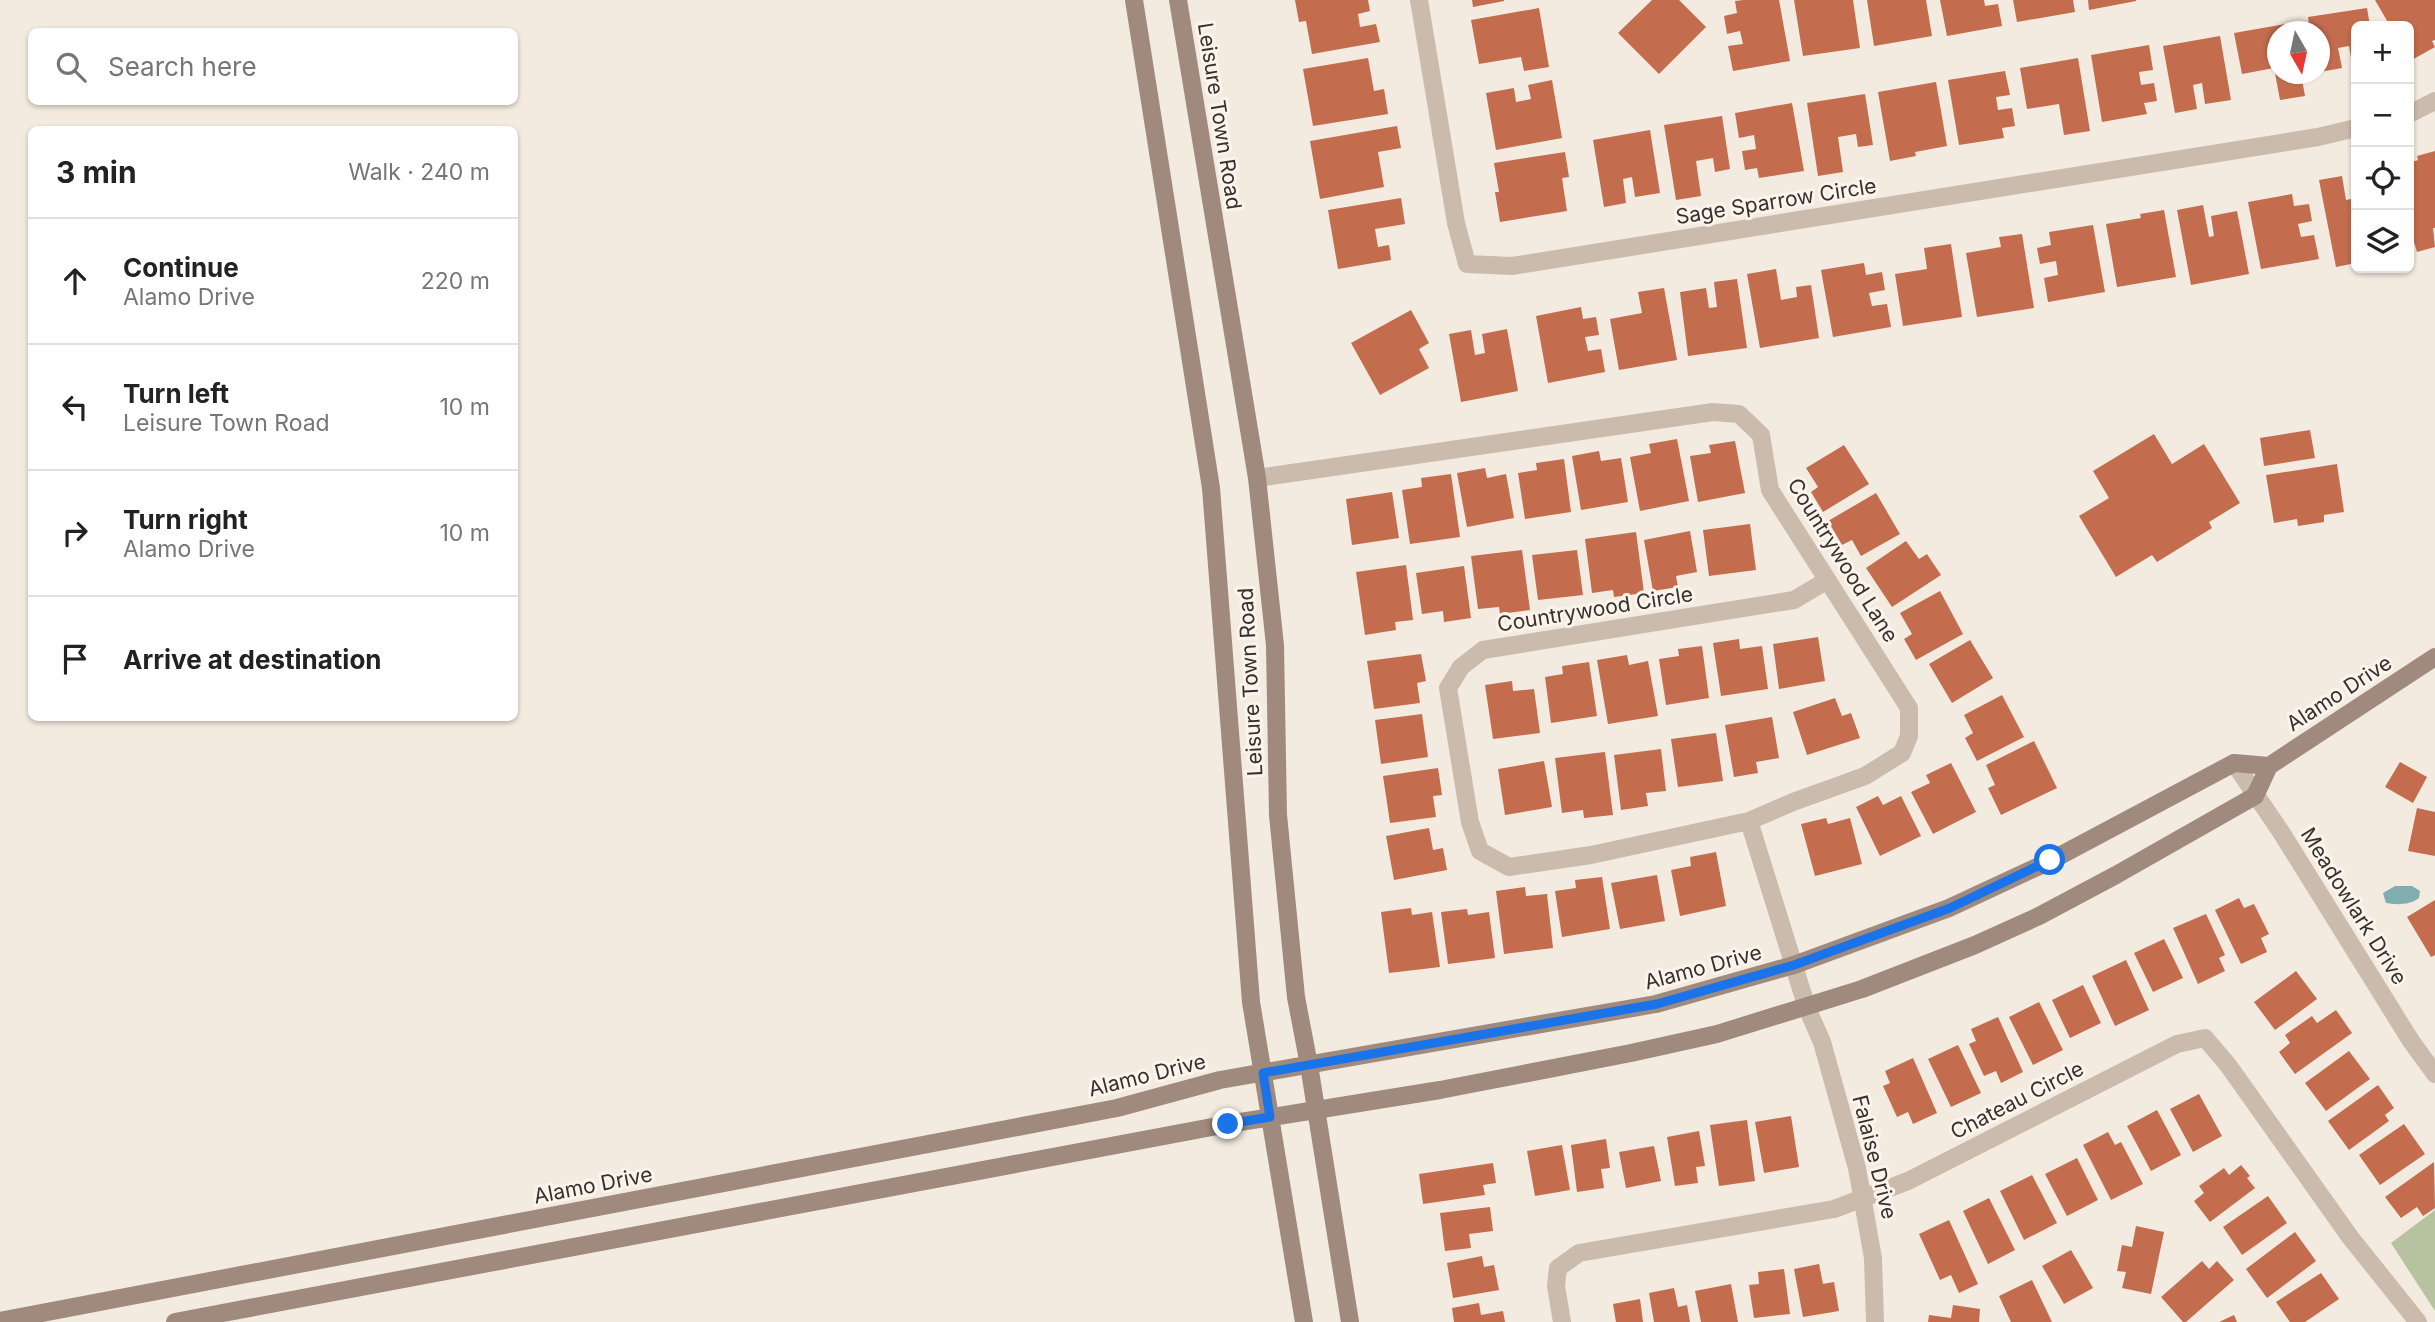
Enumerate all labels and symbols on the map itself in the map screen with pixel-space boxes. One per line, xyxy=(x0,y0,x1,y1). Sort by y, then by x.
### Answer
street label: Leisure Town Road xyxy=(1193,21,1247,211)
north arrow xyxy=(2267,21,2330,84)
street label: Sage Sparrow Circle xyxy=(1674,173,1878,229)
street label: Countrywood Lane xyxy=(1782,473,1904,647)
street label: Countrywood Circle xyxy=(1495,581,1695,637)
street label: Leisure Town Road xyxy=(1233,587,1267,777)
street label: Alamo Drive xyxy=(2282,650,2396,736)
street label: Meadowlark Drive xyxy=(2296,823,2412,989)
route start xyxy=(2034,844,2065,875)
street label: Alamo Drive xyxy=(1642,939,1764,995)
street label: Alamo Drive xyxy=(1086,1048,1208,1102)
street label: Chateau Circle xyxy=(1946,1056,2088,1144)
street label: Falaise Drive xyxy=(1848,1092,1902,1222)
route end xyxy=(1212,1108,1243,1139)
street label: Alamo Drive xyxy=(532,1161,654,1209)

